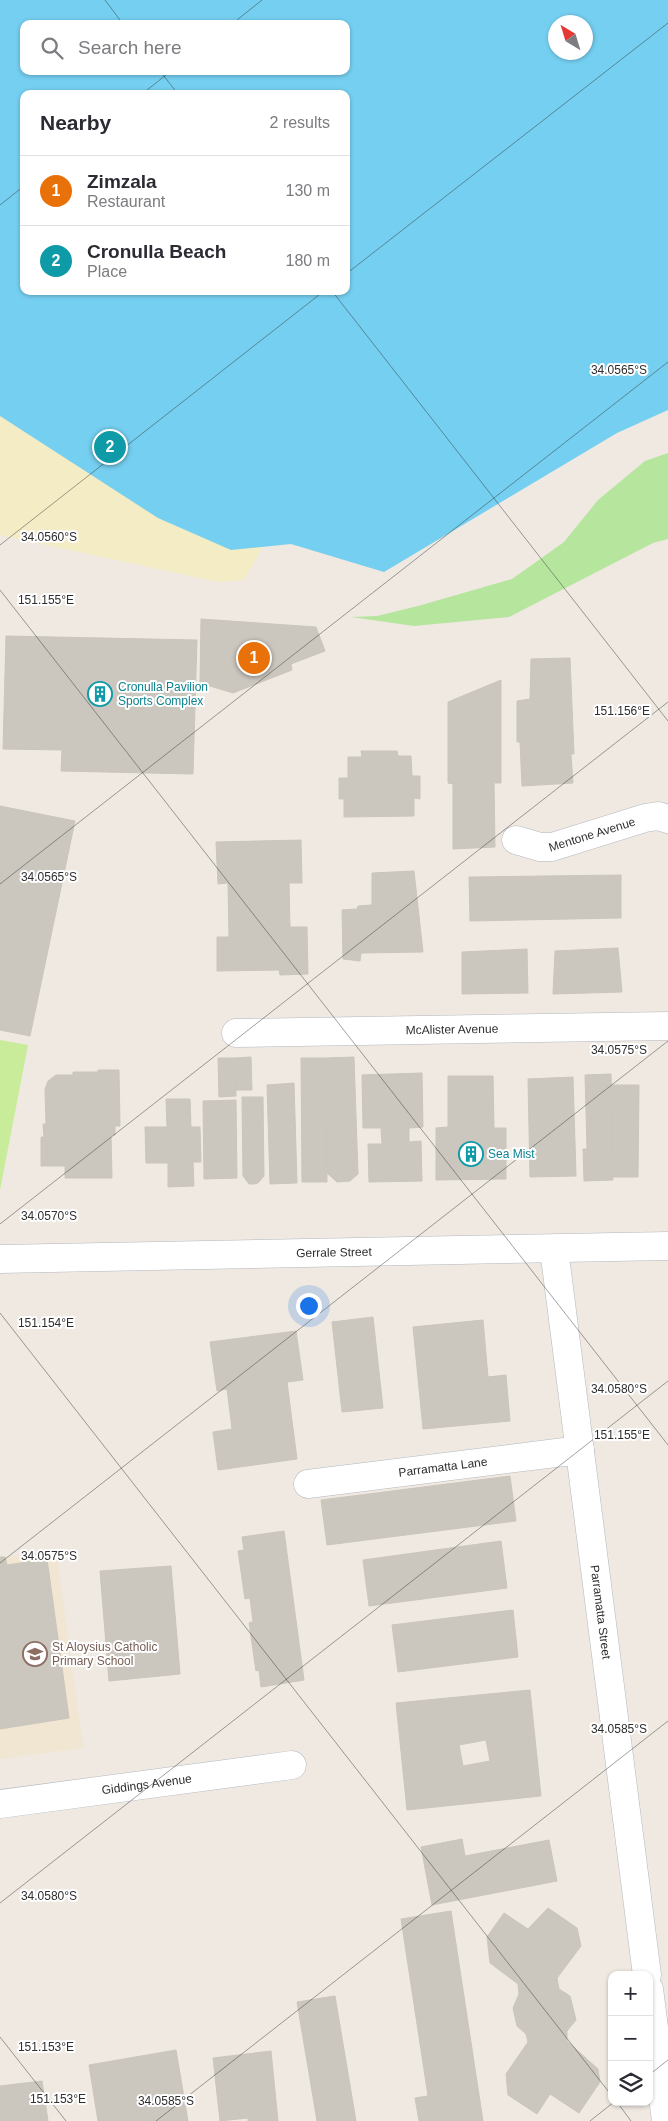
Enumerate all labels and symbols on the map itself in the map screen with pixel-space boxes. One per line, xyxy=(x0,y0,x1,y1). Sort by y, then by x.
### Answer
north arrow xyxy=(548,15,593,60)
text: 34.0565°S xyxy=(591,363,647,377)
pin: 2 xyxy=(94,428,126,466)
text: 34.0560°S xyxy=(21,530,77,544)
text: 151.155°E xyxy=(18,593,74,607)
pin: 1 xyxy=(238,639,270,677)
place label: Cronulla Pavilion Sports Complex xyxy=(118,680,208,708)
building icon: Cronulla Pavilion Sports Complex xyxy=(87,681,113,707)
text: 151.156°E xyxy=(594,704,650,718)
street label: Mentone Avenue xyxy=(547,814,637,855)
text: 34.0565°S xyxy=(21,870,77,884)
street label: McAlister Avenue xyxy=(406,1022,499,1037)
text: 34.0575°S xyxy=(591,1043,647,1057)
building icon: Sea Mist xyxy=(458,1141,484,1167)
place label: Sea Mist xyxy=(488,1147,535,1161)
text: 34.0570°S xyxy=(21,1209,77,1223)
street label: Gerrale Street xyxy=(296,1245,372,1260)
your location xyxy=(296,1293,322,1319)
text: 151.154°E xyxy=(18,1316,74,1330)
text: 34.0580°S xyxy=(591,1382,647,1396)
text: 151.155°E xyxy=(594,1428,650,1442)
street label: Parramatta Lane xyxy=(398,1455,489,1480)
text: 34.0575°S xyxy=(21,1549,77,1563)
street label: Parramatta Street xyxy=(588,1564,614,1661)
place label: St Aloysius Catholic Primary School xyxy=(52,1640,157,1668)
school or university icon: St Aloysius Catholic Primary School xyxy=(22,1641,48,1667)
text: 34.0585°S xyxy=(591,1722,647,1736)
street label: Giddings Avenue xyxy=(101,1771,193,1797)
text: 34.0580°S xyxy=(21,1889,77,1903)
text: 151.153°E xyxy=(18,2040,74,2054)
text: 151.153°E xyxy=(30,2092,86,2106)
text: 34.0585°S xyxy=(138,2094,194,2108)

